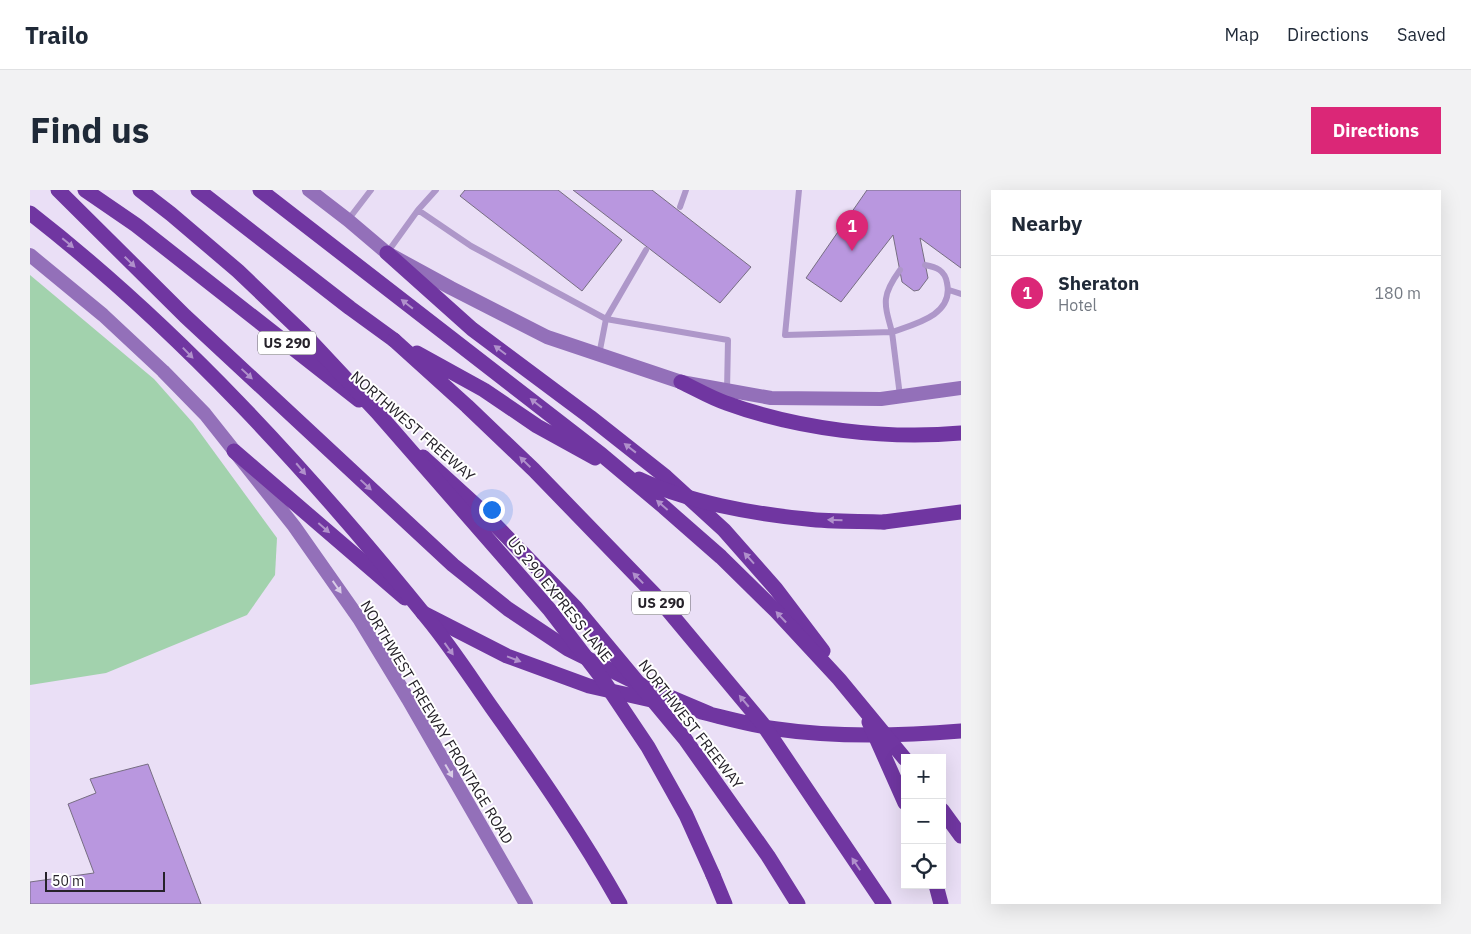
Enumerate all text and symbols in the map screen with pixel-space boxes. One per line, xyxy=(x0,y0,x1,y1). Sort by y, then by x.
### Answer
text: Trailo xyxy=(25,19,89,51)
text: Map xyxy=(1224,23,1259,46)
text: Directions xyxy=(1287,23,1369,46)
text: Saved xyxy=(1397,23,1446,46)
text: Find us xyxy=(30,107,149,153)
button: Directions xyxy=(1311,107,1441,154)
text: Nearby xyxy=(1011,209,1082,237)
pin: 1 xyxy=(836,210,868,251)
one-way arrow xyxy=(62,237,74,249)
one-way arrow xyxy=(124,255,136,267)
text: Sheraton xyxy=(1058,271,1139,295)
text: 1 xyxy=(1022,283,1032,303)
text: 180 m xyxy=(1374,283,1421,303)
text: Hotel xyxy=(1058,295,1097,315)
one-way arrow xyxy=(400,299,414,309)
road number: US 290 xyxy=(258,332,316,354)
one-way arrow xyxy=(493,345,507,355)
one-way arrow xyxy=(182,346,194,358)
street label: NORTHWEST FREEWAY xyxy=(347,367,479,485)
one-way arrow xyxy=(241,368,253,380)
one-way arrow xyxy=(530,398,543,409)
one-way arrow xyxy=(624,443,637,454)
one-way arrow xyxy=(519,456,531,468)
one-way arrow xyxy=(295,463,307,475)
one-way arrow xyxy=(360,479,372,491)
your location xyxy=(479,497,505,523)
one-way arrow xyxy=(656,500,669,511)
one-way arrow xyxy=(827,516,843,524)
one-way arrow xyxy=(318,522,330,533)
street label: US 290 EXPRESS LANE xyxy=(504,532,616,666)
one-way arrow xyxy=(743,553,755,565)
one-way arrow xyxy=(632,572,644,584)
one-way arrow xyxy=(332,580,342,594)
road number: US 290 xyxy=(632,592,690,614)
street label: NORTHWEST FREEWAY FRONTAGE ROAD xyxy=(357,597,517,847)
one-way arrow xyxy=(775,611,787,623)
one-way arrow xyxy=(444,642,454,655)
one-way arrow xyxy=(507,655,522,663)
street label: NORTHWEST FREEWAY xyxy=(635,656,747,793)
one-way arrow xyxy=(738,695,749,708)
map controls xyxy=(901,754,946,889)
button: + xyxy=(901,754,946,799)
one-way arrow xyxy=(445,763,453,778)
button: − xyxy=(901,799,946,844)
button: locate xyxy=(901,844,946,889)
one-way arrow xyxy=(851,857,861,870)
scale bar xyxy=(45,869,165,892)
text: 50 m xyxy=(52,872,84,890)

